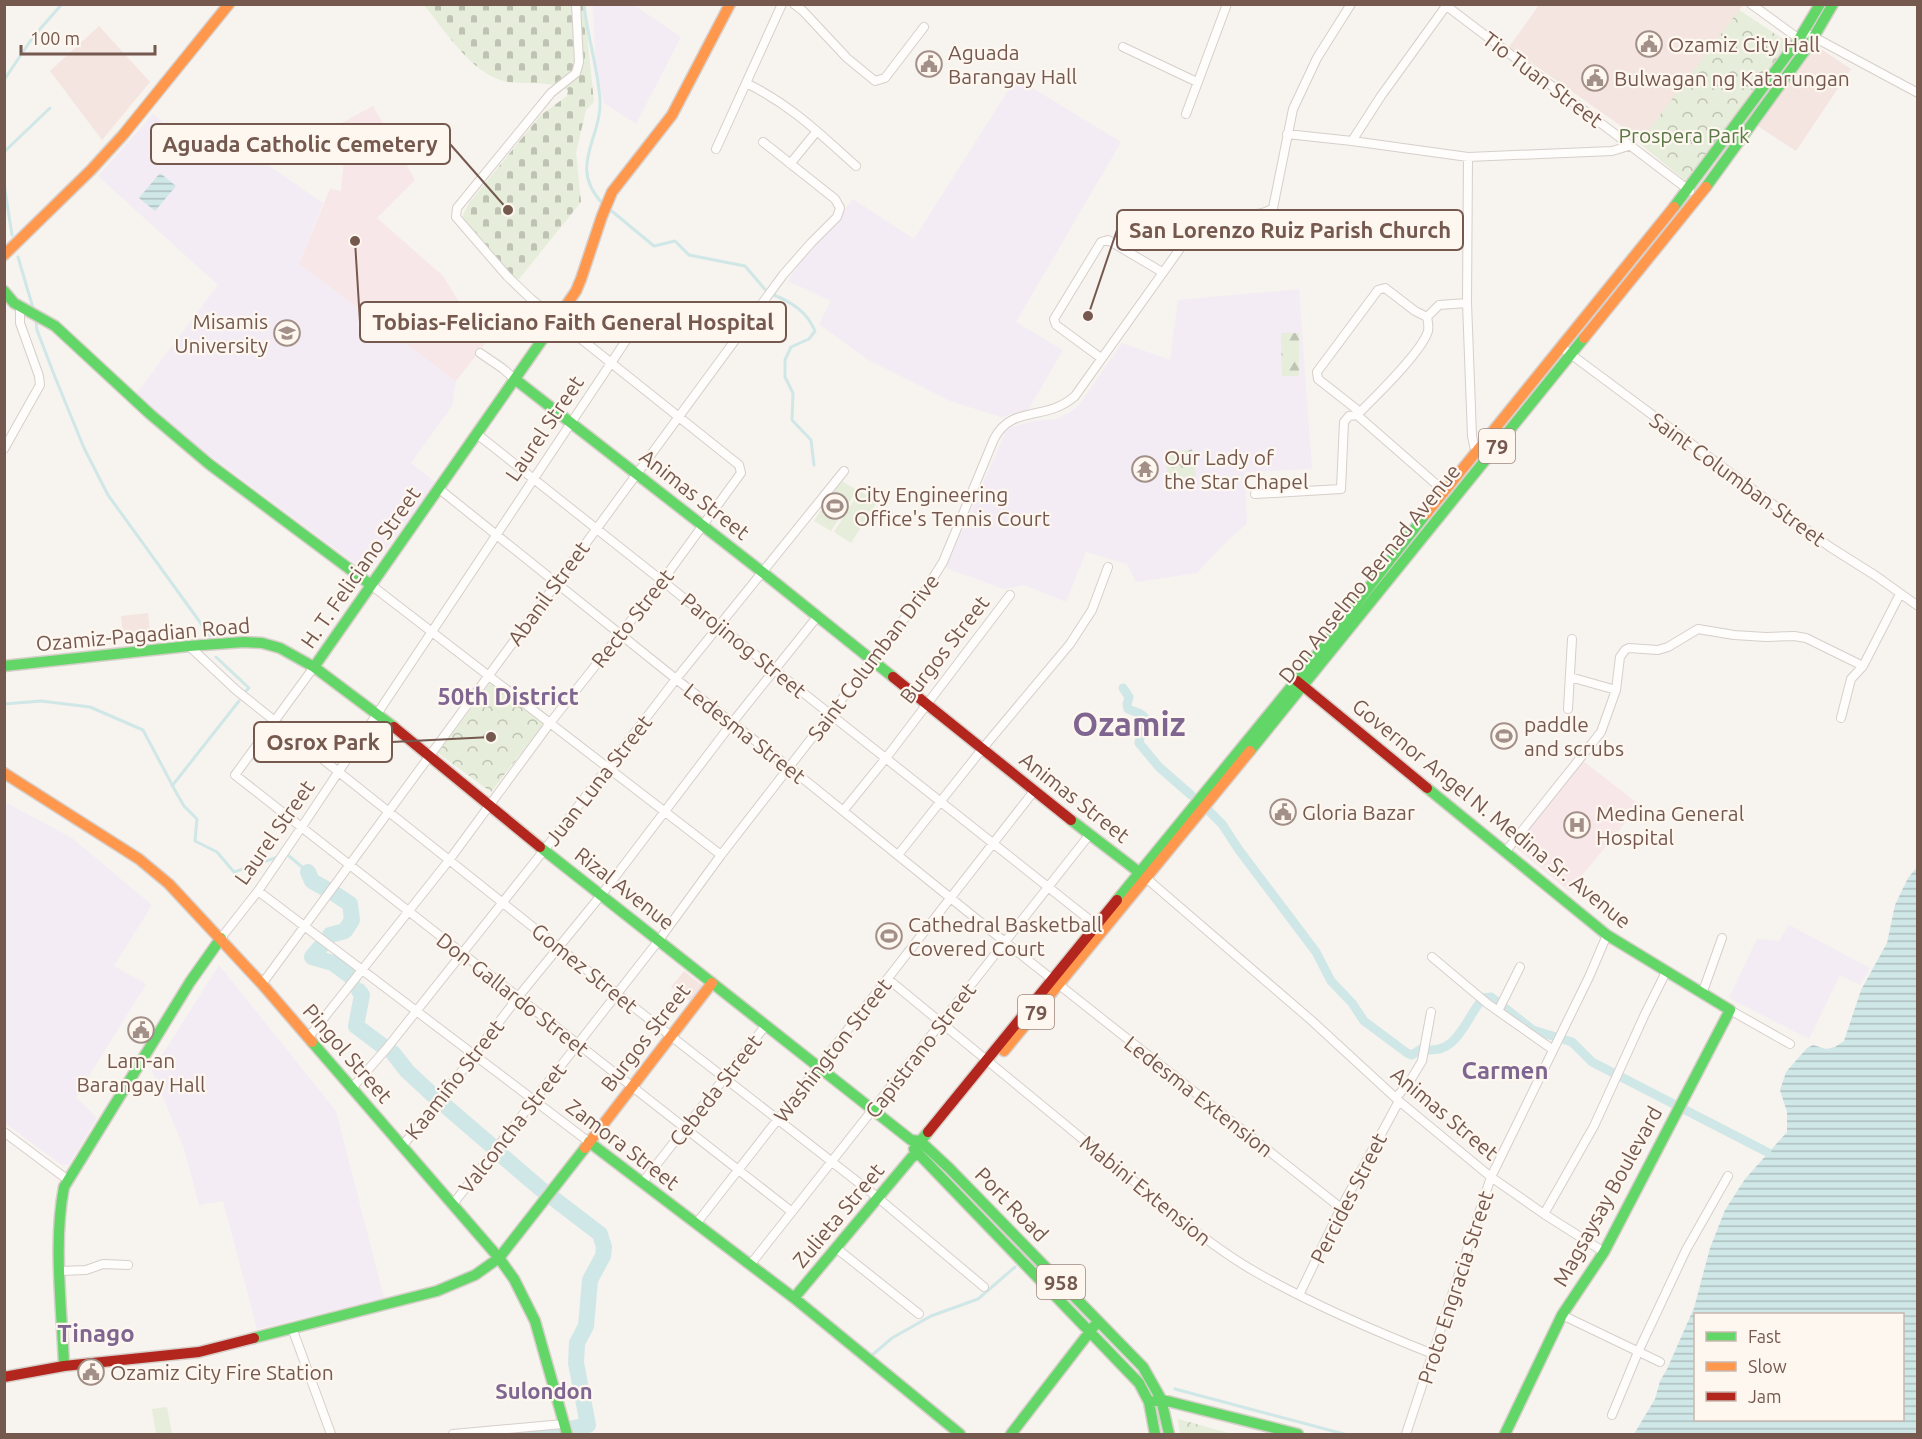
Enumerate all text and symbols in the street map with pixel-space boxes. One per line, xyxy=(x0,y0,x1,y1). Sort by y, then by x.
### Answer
scale bar xyxy=(21,18,154,56)
street label: Tio Tuan Street xyxy=(1478,26,1608,132)
text: 100 m xyxy=(30,28,80,48)
public building icon: Ozamiz City Hall xyxy=(1634,29,1664,59)
place label: Ozamiz City Hall xyxy=(1668,32,1820,56)
place label: Aguada Barangay Hall xyxy=(948,40,1077,88)
public building icon: Aguada Barangay Hall xyxy=(914,49,944,79)
public building icon: Bulwagan ng Katarungan xyxy=(1580,63,1610,93)
place label: Bulwagan ng Katarungan xyxy=(1614,66,1850,90)
park label: Prospera Park xyxy=(1618,123,1750,147)
callout: Aguada Catholic Cemetery xyxy=(151,124,450,164)
text: Aguada Catholic Cemetery xyxy=(162,131,438,156)
callout: San Lorenzo Ruiz Parish Church xyxy=(1117,210,1463,250)
text: San Lorenzo Ruiz Parish Church xyxy=(1129,217,1451,242)
callout: Tobias-Feliciano Faith General Hospital xyxy=(360,302,786,342)
place label: Misamis University xyxy=(174,309,268,357)
text: Tobias-Feliciano Faith General Hospital xyxy=(372,309,774,334)
school or university icon: Misamis University xyxy=(272,318,302,348)
street label: Laurel Street xyxy=(500,371,588,485)
street label: Saint Columban Street xyxy=(1645,407,1831,551)
road number: 79 xyxy=(1479,429,1515,463)
street label: Animas Street xyxy=(636,444,754,544)
place label: Our Lady of the Star Chapel xyxy=(1164,445,1308,493)
temple icon: Our Lady of the Star Chapel xyxy=(1130,454,1160,484)
street label: Don Anselmo Bernad Avenue xyxy=(1273,459,1465,687)
street label: H. T. Feliciano Street xyxy=(295,482,425,652)
place label: City Engineering Office's Tennis Court xyxy=(854,482,1050,530)
sports icon: City Engineering Office's Tennis Court xyxy=(820,491,850,521)
street label: Abanil Street xyxy=(502,536,594,650)
street label: Recto Street xyxy=(586,564,678,672)
street label: Saint Columban Drive xyxy=(803,569,943,745)
street label: Parojinog Street xyxy=(677,587,811,703)
street label: Burgos Street xyxy=(894,590,994,708)
street label: Ozamiz-Pagadian Road xyxy=(35,613,251,655)
street label: Ledesma Street xyxy=(679,678,811,788)
district label: 50th District xyxy=(437,683,579,710)
street label: Governor Angel N. Medina Sr. Avenue xyxy=(1348,693,1636,933)
district label: Ozamiz xyxy=(1072,705,1186,742)
street label: Juan Luna Street xyxy=(540,710,656,850)
place label: paddle and scrubs xyxy=(1524,712,1624,760)
sports icon: paddle and scrubs xyxy=(1489,721,1519,751)
callout: Osrox Park xyxy=(254,722,392,762)
text: Osrox Park xyxy=(266,729,380,754)
street label: Animas Street xyxy=(1016,747,1134,847)
street label: Laurel Street xyxy=(229,775,319,889)
public building icon: Gloria Bazar xyxy=(1268,797,1298,827)
place label: Gloria Bazar xyxy=(1302,800,1415,824)
place label: Medina General Hospital xyxy=(1596,801,1744,849)
hospital icon: Medina General Hospital xyxy=(1562,810,1592,840)
street label: Rizal Avenue xyxy=(570,842,680,934)
place label: Cathedral Basketball Covered Court xyxy=(908,912,1102,960)
street label: Gomez Street xyxy=(527,918,643,1018)
sports icon: Cathedral Basketball Covered Court xyxy=(874,921,904,951)
street label: Don Gallardo Street xyxy=(432,927,594,1061)
street label: Washington Street xyxy=(768,973,896,1127)
street label: Burgos Street xyxy=(595,978,695,1096)
street label: Capistrano Street xyxy=(860,978,980,1122)
road number: 79 xyxy=(1018,995,1054,1029)
street label: Pingol Street xyxy=(299,999,397,1107)
street label: Kaamiño Street xyxy=(400,1014,508,1144)
public building icon: Lam-an Barangay Hall xyxy=(126,1015,156,1045)
street label: Cebeda Street xyxy=(664,1029,766,1151)
street label: Ledesma Extension xyxy=(1120,1031,1278,1161)
place label: Lam-an Barangay Hall xyxy=(76,1048,206,1096)
district label: Carmen xyxy=(1462,1057,1548,1084)
street label: Valconcha Street xyxy=(454,1058,570,1198)
street label: Animas Street xyxy=(1387,1061,1503,1165)
street label: Zamora Street xyxy=(562,1094,684,1194)
street label: Magsaysay Boulevard xyxy=(1548,1102,1666,1290)
street label: Percides Street xyxy=(1305,1129,1391,1267)
street label: Mabini Extension xyxy=(1076,1130,1216,1250)
street label: Zulieta Street xyxy=(788,1158,888,1272)
street label: Port Road xyxy=(971,1162,1053,1246)
street label: Proto Engracia Street xyxy=(1412,1187,1498,1387)
road number: 958 xyxy=(1037,1265,1085,1299)
legend xyxy=(1694,1313,1904,1421)
district label: Tinago xyxy=(57,1320,135,1347)
text: Fast xyxy=(1748,1326,1781,1346)
text: Slow xyxy=(1748,1356,1787,1376)
public building icon: Ozamiz City Fire Station xyxy=(76,1357,106,1387)
place label: Ozamiz City Fire Station xyxy=(110,1360,334,1384)
district label: Sulondon xyxy=(495,1378,593,1403)
text: Jam xyxy=(1748,1386,1782,1406)

